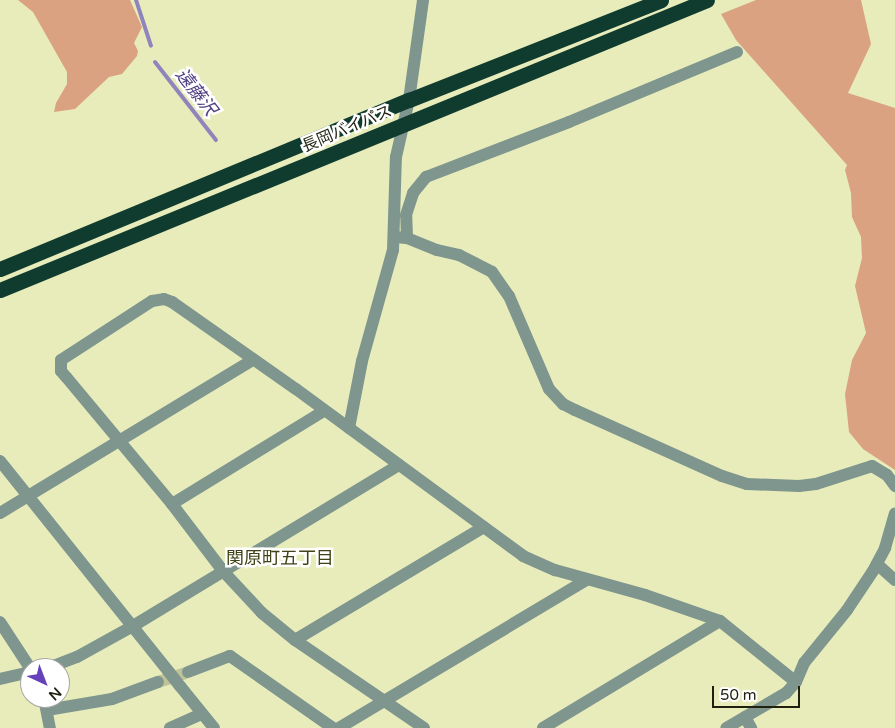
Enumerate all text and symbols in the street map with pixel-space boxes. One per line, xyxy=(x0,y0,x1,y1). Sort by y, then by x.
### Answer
water label: 遠藤沢 xyxy=(171,64,221,120)
street label: 長岡バイパス xyxy=(299,101,395,157)
district label: 関原町五丁目 xyxy=(226,547,334,569)
north arrow xyxy=(20,658,70,708)
scale bar xyxy=(715,676,802,708)
text: N xyxy=(45,684,65,704)
text: 50 m xyxy=(720,686,757,704)

